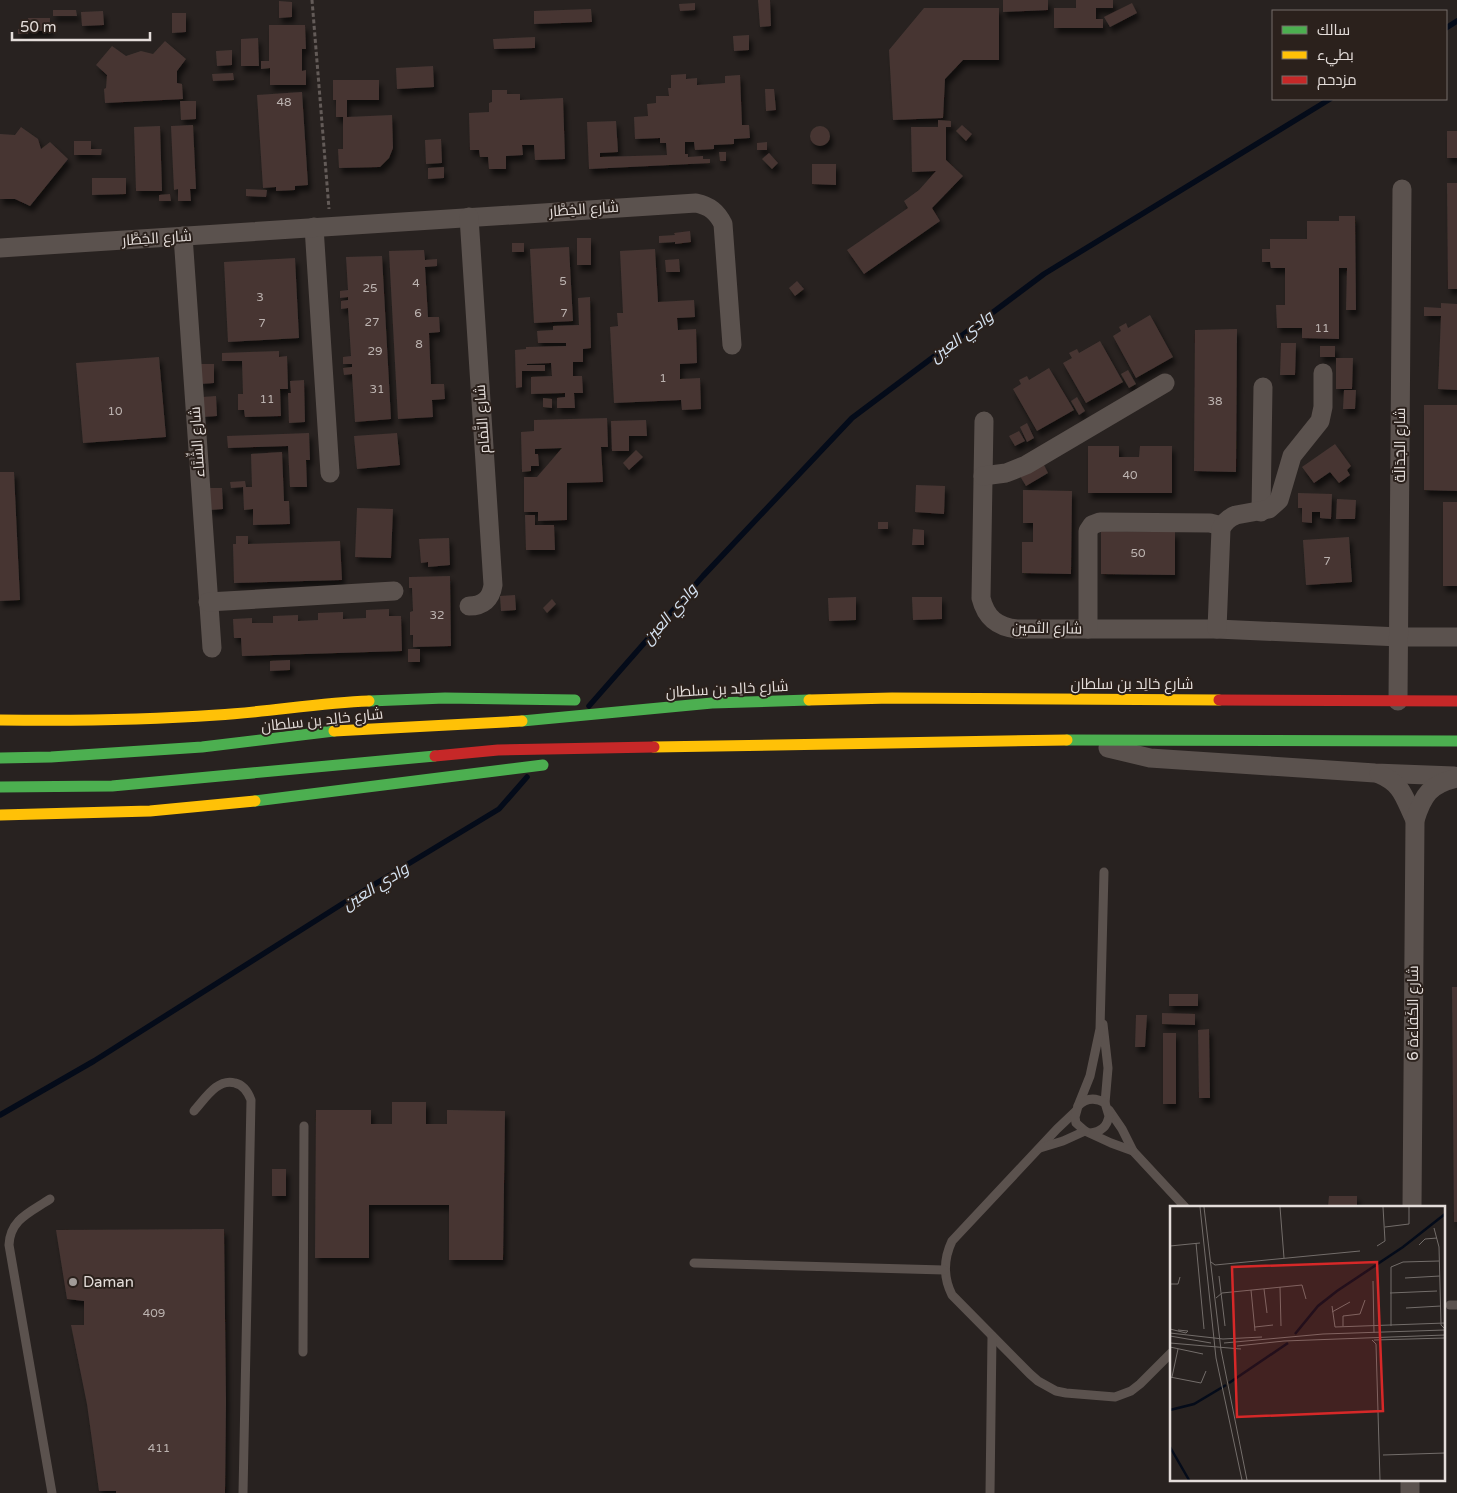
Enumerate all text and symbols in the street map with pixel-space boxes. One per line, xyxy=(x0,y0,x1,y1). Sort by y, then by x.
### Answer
scale bar xyxy=(12,10,150,42)
legend xyxy=(1272,10,1447,100)
text: 50 m xyxy=(20,18,57,36)
text: سالك xyxy=(1317,21,1350,39)
text: بطيء xyxy=(1317,46,1354,67)
text: مزدحم xyxy=(1317,71,1357,90)
house number: 48 xyxy=(276,95,292,109)
street label: شارع الخِطَّار xyxy=(548,198,620,222)
street label: شارع الخِطَّار xyxy=(121,227,193,251)
house number: 5 xyxy=(559,274,567,288)
house number: 4 xyxy=(412,276,420,290)
house number: 25 xyxy=(362,281,378,295)
house number: 3 xyxy=(256,290,264,304)
house number: 6 xyxy=(414,306,422,320)
house number: 7 xyxy=(560,306,568,320)
water label: وادي العين xyxy=(926,306,999,369)
house number: 27 xyxy=(364,315,380,329)
house number: 7 xyxy=(258,316,266,330)
house number: 11 xyxy=(1314,321,1330,335)
house number: 8 xyxy=(415,337,423,351)
house number: 29 xyxy=(367,344,383,358)
house number: 1 xyxy=(659,371,667,385)
house number: 31 xyxy=(369,382,385,396)
street label: شارع التَّمَام xyxy=(469,384,495,454)
house number: 11 xyxy=(259,392,275,406)
house number: 38 xyxy=(1207,394,1223,408)
house number: 10 xyxy=(107,404,123,418)
street label: شارع الشِّتَاء xyxy=(182,406,210,478)
street label: شارع الجَدَالَة xyxy=(1391,407,1411,483)
house number: 40 xyxy=(1122,468,1138,482)
house number: 50 xyxy=(1130,546,1146,560)
house number: 7 xyxy=(1323,554,1331,568)
water label: وادي العين xyxy=(638,579,704,650)
house number: 32 xyxy=(429,608,445,622)
street label: شارع الثمين xyxy=(1012,618,1082,640)
street label: شارع خالِد بن سلطان xyxy=(1071,675,1193,695)
street label: شارع خالِد بن سلطان xyxy=(665,677,789,703)
street label: شارع خالِد بن سلطان xyxy=(260,705,384,737)
water label: وادي العين xyxy=(339,858,414,917)
street label: شارع الكَفاءة 6 xyxy=(1404,965,1424,1061)
inset map xyxy=(1170,1206,1444,1480)
place label: Daman xyxy=(83,1273,134,1291)
marker: Daman xyxy=(67,1276,79,1288)
house number: 409 xyxy=(143,1306,165,1320)
house number: 411 xyxy=(148,1441,170,1455)

